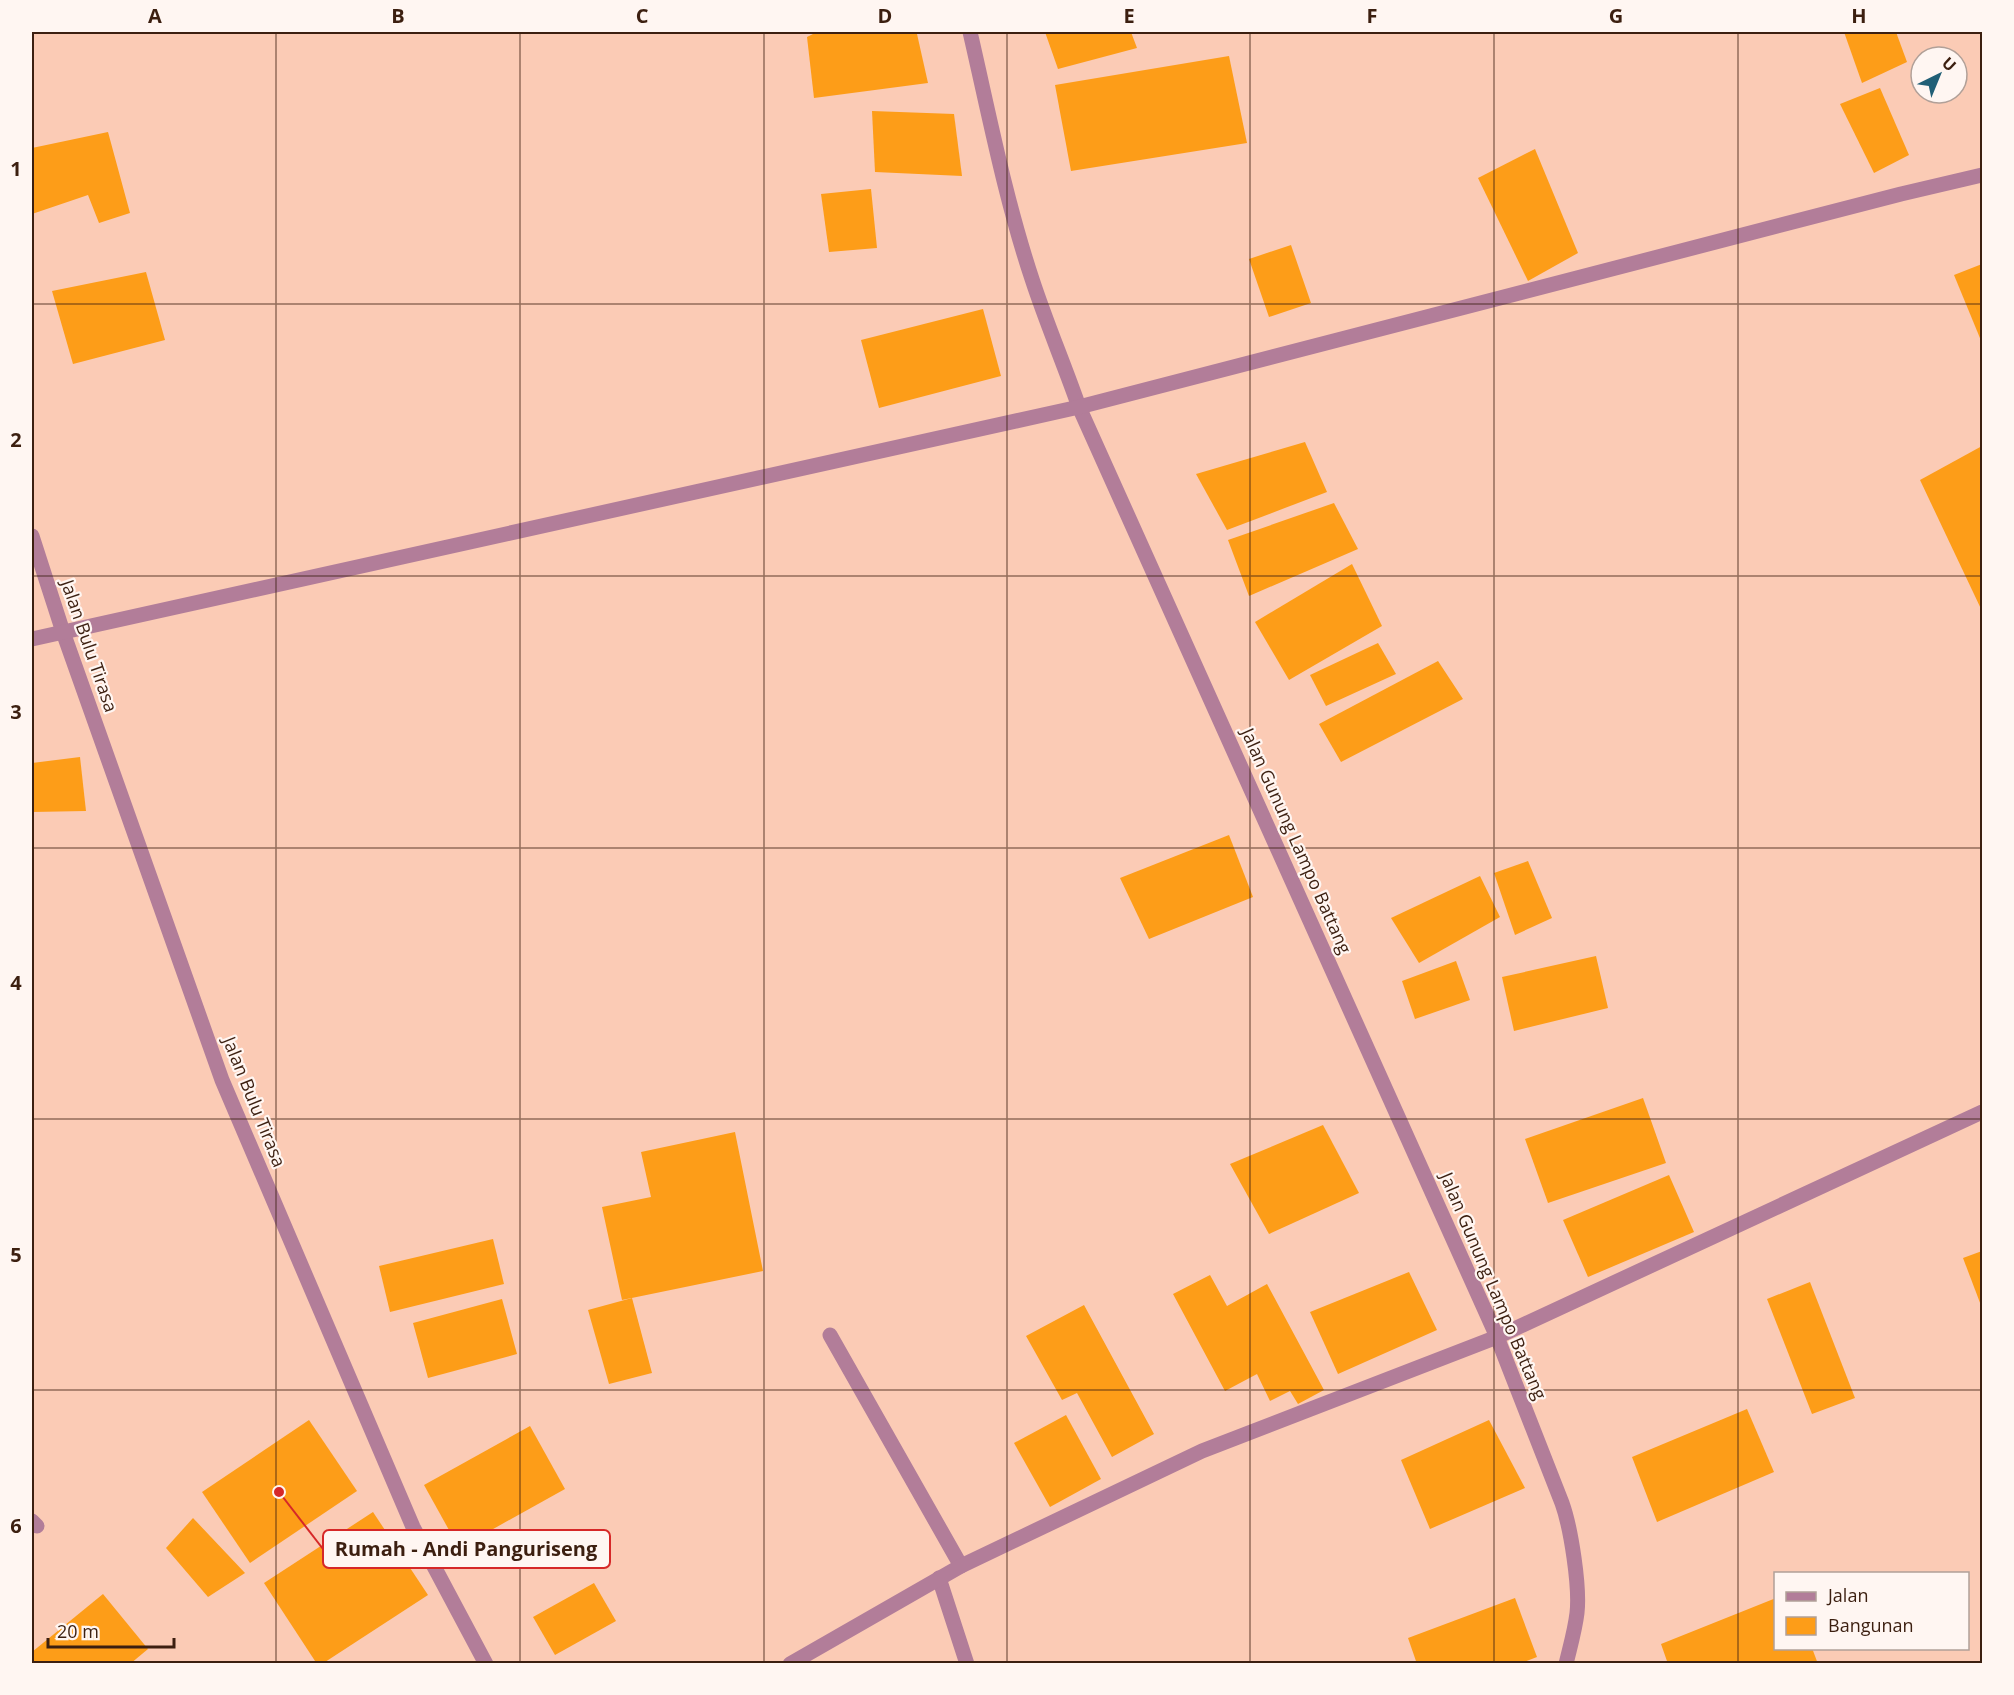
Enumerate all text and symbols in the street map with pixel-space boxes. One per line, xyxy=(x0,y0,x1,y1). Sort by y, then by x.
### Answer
text: A xyxy=(148,2,162,29)
text: B xyxy=(391,2,405,29)
text: C xyxy=(636,2,649,29)
text: D xyxy=(878,2,892,29)
text: E xyxy=(1123,2,1135,29)
text: F xyxy=(1367,2,1377,29)
text: G xyxy=(1609,2,1623,29)
text: H xyxy=(1851,2,1867,29)
north arrow xyxy=(1909,45,1969,105)
text: U xyxy=(1937,52,1961,76)
text: 1 xyxy=(10,155,22,182)
text: 2 xyxy=(10,426,22,453)
street label: Jalan Bulu Tirasa xyxy=(55,574,124,715)
text: 3 xyxy=(10,698,22,725)
street label: Jalan Gunung Lampo Battang xyxy=(1235,722,1358,957)
text: 4 xyxy=(10,969,22,996)
street label: Jalan Bulu Tirasa xyxy=(217,1031,292,1170)
street label: Jalan Gunung Lampo Battang xyxy=(1434,1166,1553,1403)
text: 5 xyxy=(10,1241,22,1268)
text: 6 xyxy=(10,1512,22,1539)
callout: Rumah - Andi Panguriseng xyxy=(323,1530,610,1568)
text: Rumah - Andi Panguriseng xyxy=(335,1535,598,1562)
legend xyxy=(1774,1572,1969,1650)
text: Jalan xyxy=(1826,1583,1868,1607)
scale bar xyxy=(48,1611,174,1649)
text: Bangunan xyxy=(1828,1613,1914,1637)
text: 20 m xyxy=(57,1619,99,1643)

